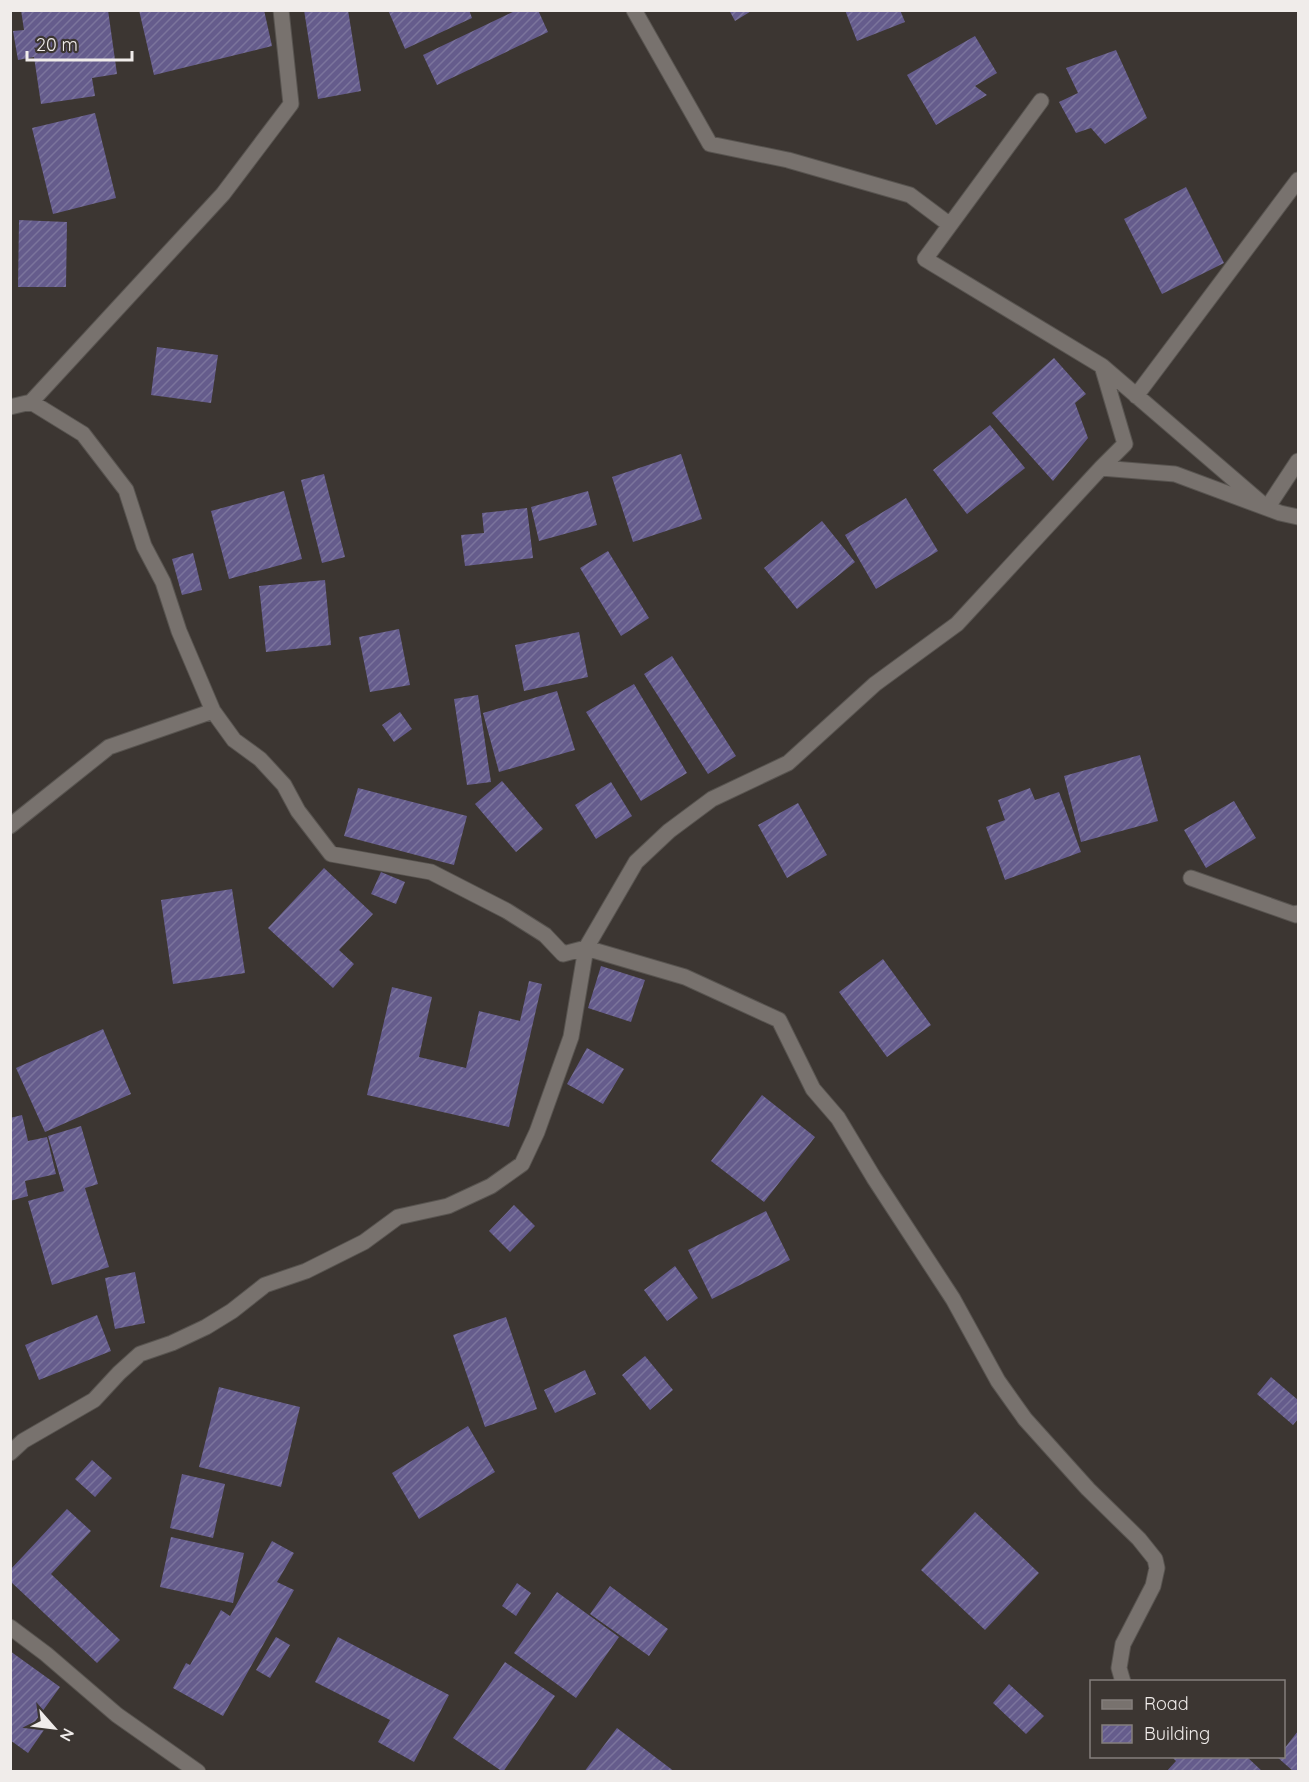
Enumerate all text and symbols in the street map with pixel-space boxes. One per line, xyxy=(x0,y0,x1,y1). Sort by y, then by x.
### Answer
scale bar xyxy=(27,24,132,62)
text: 20 m xyxy=(36,33,78,56)
legend xyxy=(1090,1680,1285,1758)
text: Road xyxy=(1144,1692,1189,1715)
north arrow xyxy=(24,1698,84,1758)
text: Building xyxy=(1144,1722,1210,1745)
text: N xyxy=(56,1725,79,1745)

